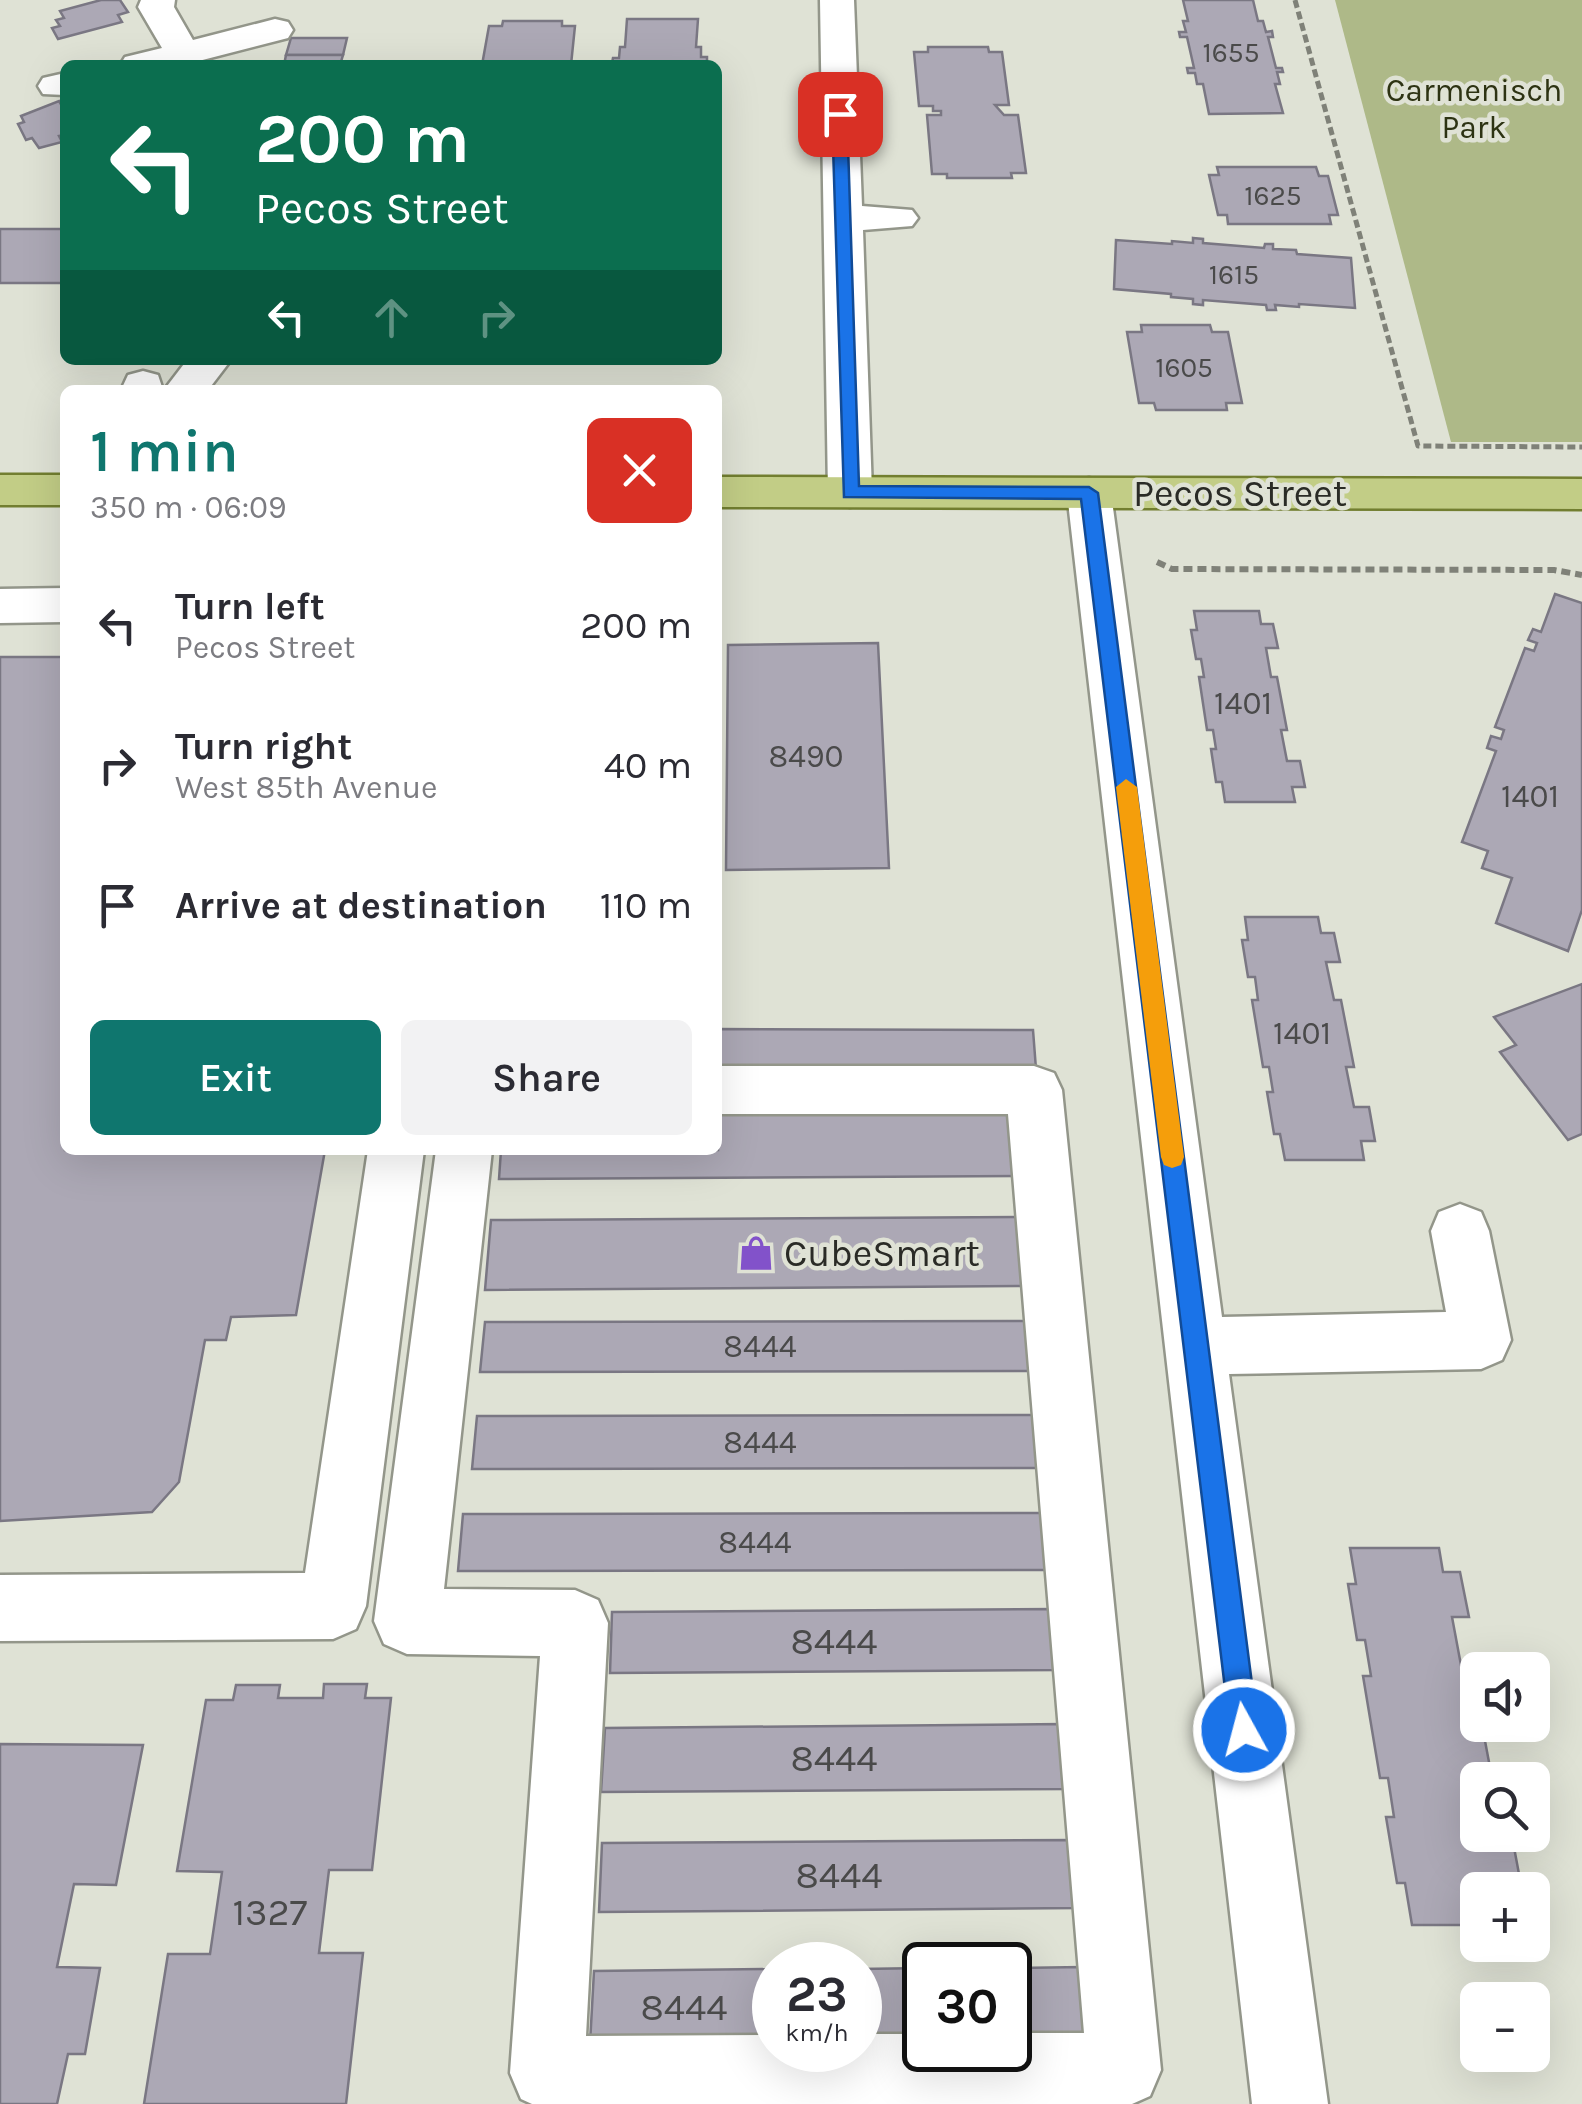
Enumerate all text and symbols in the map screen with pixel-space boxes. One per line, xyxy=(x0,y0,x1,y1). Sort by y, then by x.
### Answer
house number: 1655 xyxy=(1203,36,1259,69)
pin xyxy=(798,72,883,157)
park label: Carmenisch Park xyxy=(1386,72,1562,146)
icon: arrive xyxy=(813,87,868,142)
text: 200 m xyxy=(255,98,470,180)
icon: left xyxy=(90,100,220,230)
house number: 1625 xyxy=(1244,179,1302,212)
text: Pecos Street xyxy=(255,182,509,234)
house number: 1615 xyxy=(1209,258,1259,291)
icon: left xyxy=(259,290,314,345)
icon: ahead xyxy=(364,290,419,345)
icon: right xyxy=(469,290,524,345)
house number: 1605 xyxy=(1155,351,1213,384)
text: 1 min xyxy=(90,416,239,486)
button: close xyxy=(587,418,692,523)
street label: Pecos Street xyxy=(1133,471,1347,516)
text: 350 m · 06:09 xyxy=(90,489,287,526)
text: Turn left xyxy=(175,584,325,629)
icon: left xyxy=(90,598,145,653)
text: 200 m xyxy=(580,603,692,648)
text: Pecos Street xyxy=(175,629,355,666)
house number: 1401 xyxy=(1214,685,1272,722)
text: Turn right xyxy=(175,724,352,769)
icon: right xyxy=(90,738,145,793)
house number: 8490 xyxy=(768,738,844,775)
text: 40 m xyxy=(604,743,692,788)
text: West 85th Avenue xyxy=(175,769,437,806)
house number: 1401 xyxy=(1501,778,1559,815)
icon: arrive xyxy=(90,878,145,933)
text: Arrive at destination xyxy=(175,883,547,928)
text: 110 m xyxy=(600,883,692,928)
house number: 1401 xyxy=(1273,1015,1331,1052)
button: Exit xyxy=(90,1020,381,1135)
button: Share xyxy=(401,1020,692,1135)
place label: CubeSmart xyxy=(784,1231,980,1276)
shop icon: CubeSmart xyxy=(737,1234,775,1272)
house number: 8444 xyxy=(723,1328,797,1365)
house number: 8444 xyxy=(723,1424,797,1461)
house number: 8444 xyxy=(718,1524,792,1561)
house number: 8444 xyxy=(790,1619,878,1664)
map controls xyxy=(1460,1652,1550,2072)
button: sound xyxy=(1460,1652,1550,1742)
position arrow xyxy=(1192,1678,1296,1782)
house number: 8444 xyxy=(790,1736,878,1781)
button: search xyxy=(1460,1762,1550,1852)
house number: 8444 xyxy=(795,1853,883,1898)
button: + xyxy=(1460,1872,1550,1962)
house number: 1327 xyxy=(233,1890,308,1935)
speed limit sign: 30 xyxy=(902,1942,1032,2072)
text: 23 xyxy=(786,1965,848,2024)
button: − xyxy=(1460,1982,1550,2072)
house number: 8444 xyxy=(640,1985,728,2030)
text: km/h xyxy=(785,2018,849,2047)

